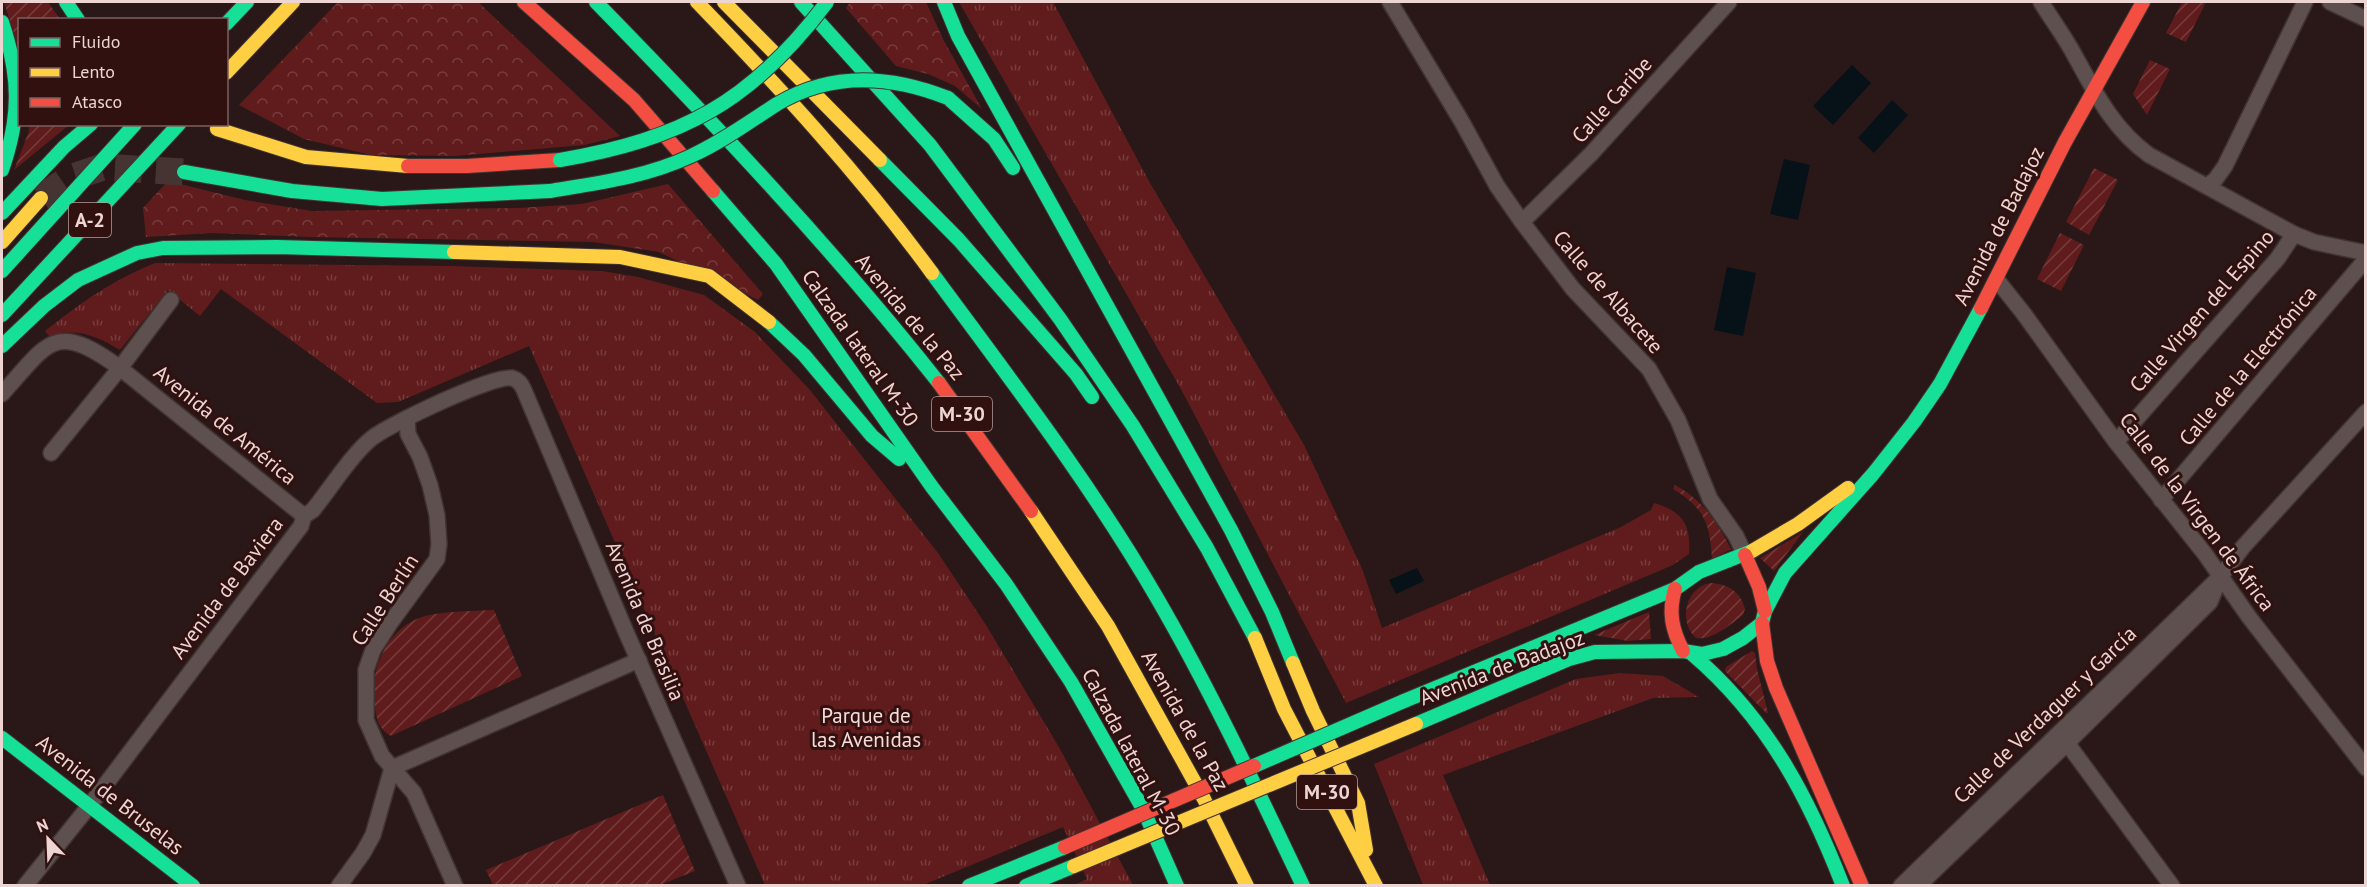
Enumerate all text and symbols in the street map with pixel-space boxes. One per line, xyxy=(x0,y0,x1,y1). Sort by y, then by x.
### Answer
legend xyxy=(18,18,228,126)
text: Fluido xyxy=(72,30,120,53)
street label: Calle Caribe xyxy=(1566,51,1658,149)
text: Lento xyxy=(72,60,115,83)
text: Atasco xyxy=(72,90,122,113)
street label: Avenida de Badajoz xyxy=(1947,142,2050,310)
road number: A-2 xyxy=(69,203,111,237)
street label: Calle de Albacete xyxy=(1547,224,1669,359)
street label: Calle Virgen del Espino xyxy=(2123,224,2280,398)
street label: Avenida de la Paz xyxy=(850,248,971,386)
street label: Calzada lateral M-30 xyxy=(796,264,925,432)
street label: Calle de la Electrónica xyxy=(2173,280,2322,451)
street label: Avenida de América xyxy=(148,359,302,491)
road number: M-30 xyxy=(932,397,992,431)
street label: Calle de la Virgen de África xyxy=(2114,407,2281,616)
street label: Avenida de Baviera xyxy=(164,511,289,664)
street label: Avenida de Brasilia xyxy=(600,537,691,705)
street label: Calle Berlín xyxy=(345,549,424,651)
street label: Calle de Verdaguer y García xyxy=(1947,620,2142,809)
street label: Avenida de Badajoz xyxy=(1416,624,1588,711)
street label: Avenida de la Paz xyxy=(1136,646,1235,796)
street label: Calzada lateral M-30 xyxy=(1076,663,1187,840)
park label: Parque de las Avenidas xyxy=(811,702,921,753)
street label: Avenida de Bruselas xyxy=(31,729,189,861)
road number: M-30 xyxy=(1297,775,1357,809)
north arrow xyxy=(18,809,78,869)
text: N xyxy=(33,814,51,836)

